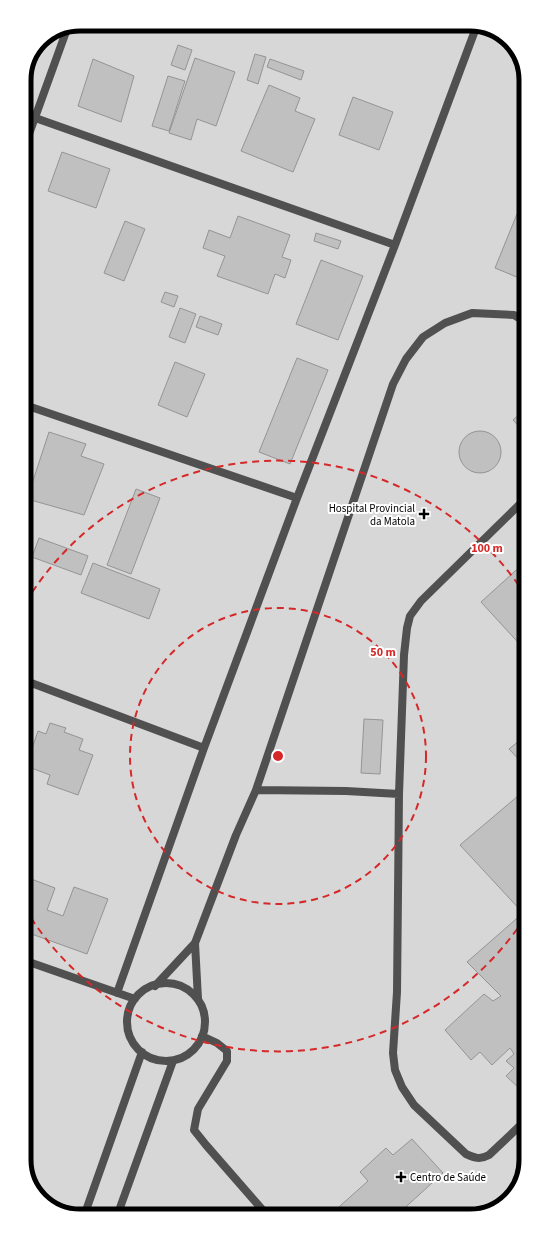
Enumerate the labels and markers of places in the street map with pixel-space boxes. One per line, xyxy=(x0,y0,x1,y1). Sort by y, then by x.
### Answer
place label: Hospital Provincial da Matola xyxy=(329,501,415,529)
marker: Hospital Provincial da Matola xyxy=(418,508,430,520)
centre of rings xyxy=(271,749,285,763)
place label: Centro de Saúde xyxy=(410,1170,487,1185)
marker: Centro de Saúde xyxy=(395,1171,407,1183)

